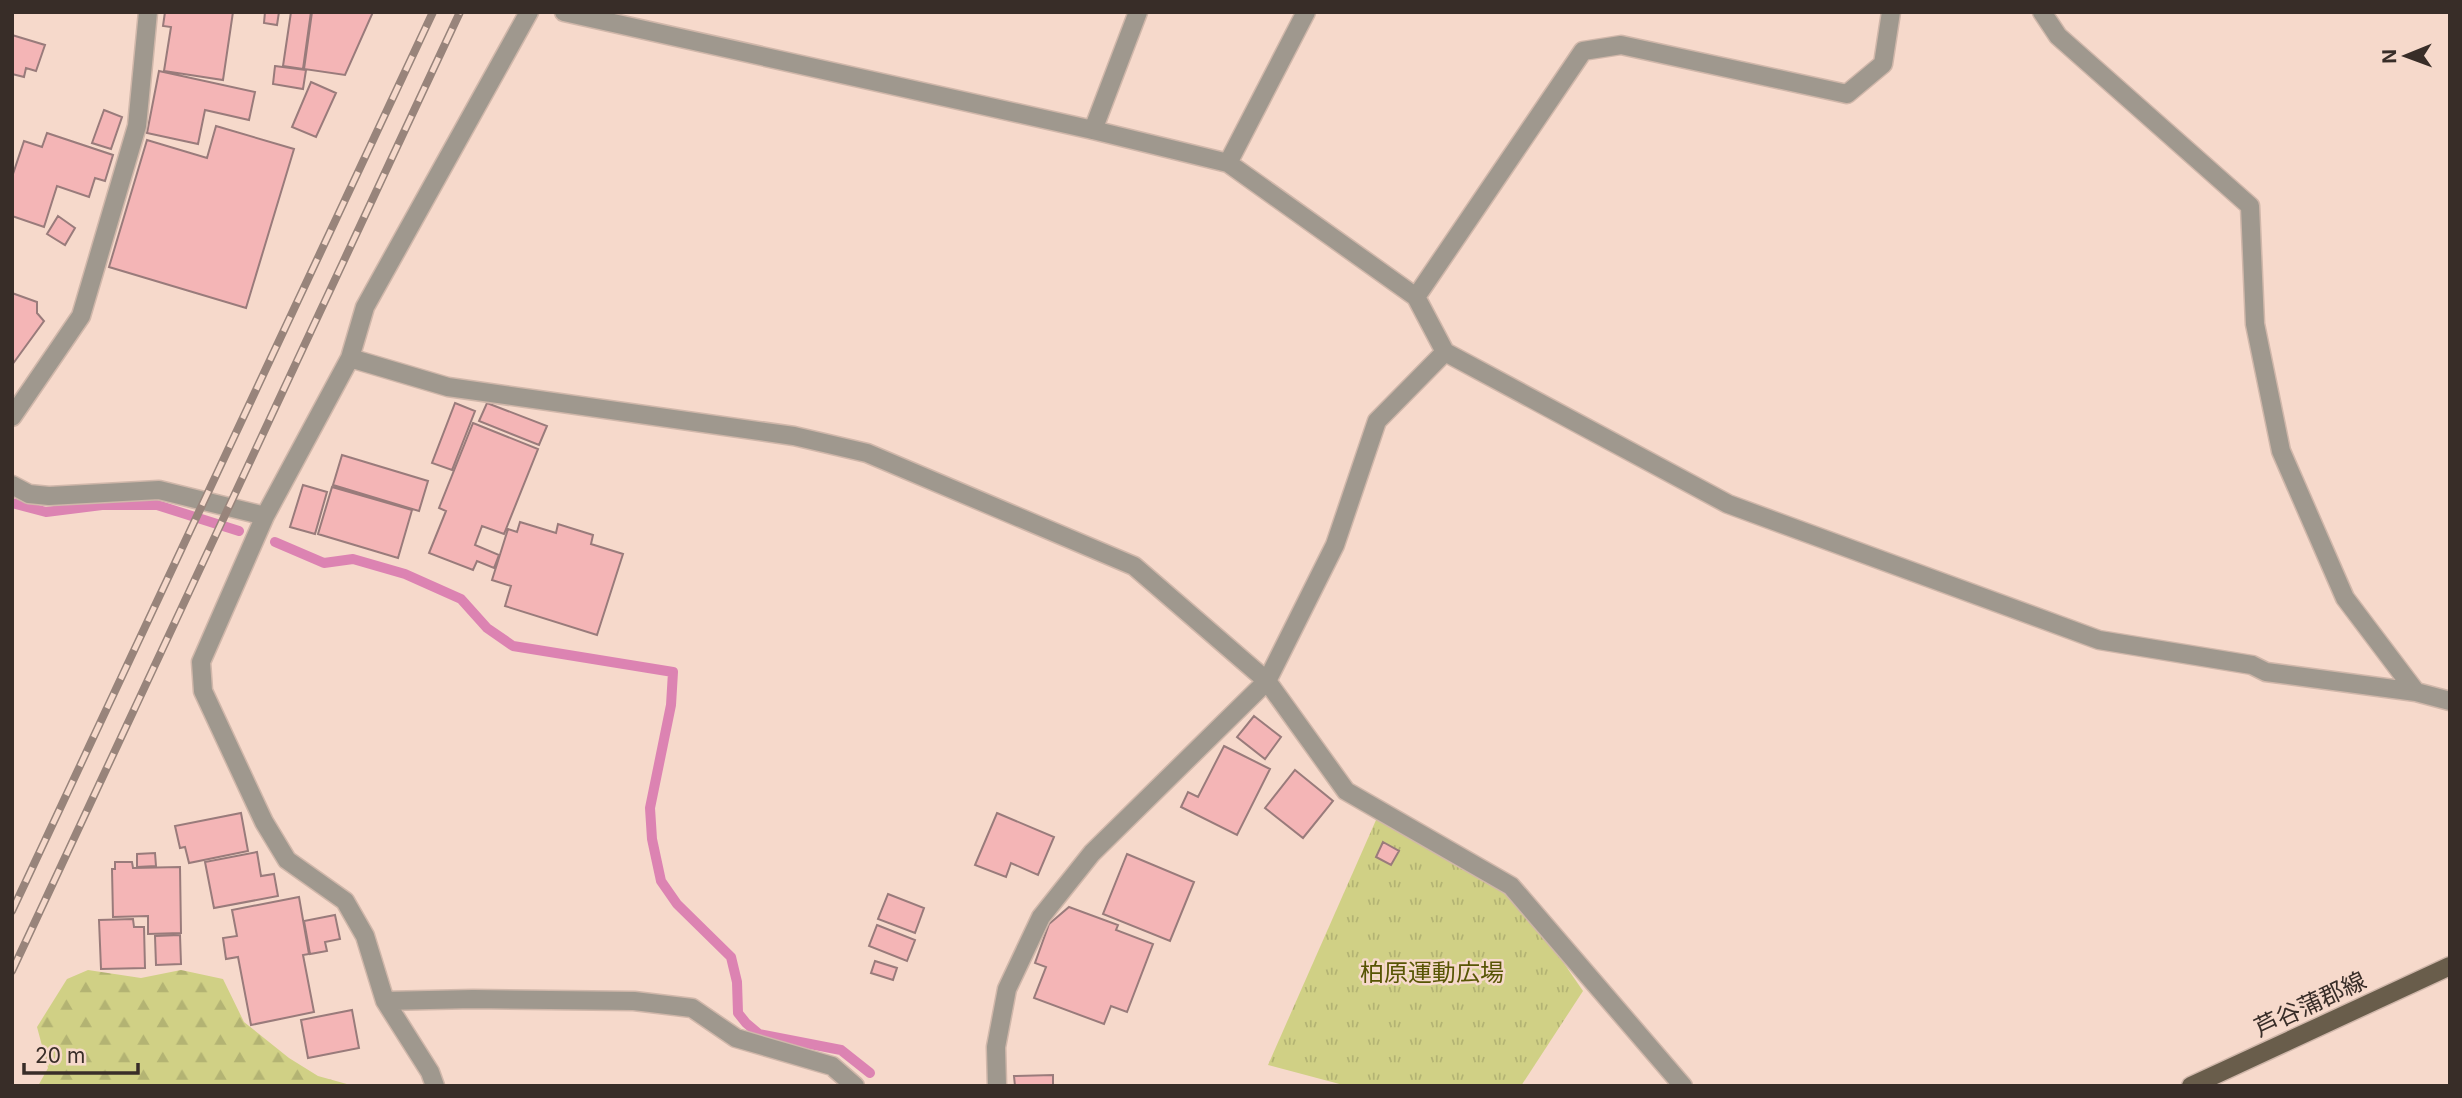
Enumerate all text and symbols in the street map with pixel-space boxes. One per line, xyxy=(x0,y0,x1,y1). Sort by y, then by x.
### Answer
north arrow xyxy=(2371,21,2441,91)
text: N xyxy=(2378,49,2401,64)
park label: 柏原運動広場 xyxy=(1360,958,1504,987)
street label: 芦谷蒲郡線 xyxy=(2249,966,2371,1042)
scale bar xyxy=(24,1032,138,1076)
text: 20 m xyxy=(35,1043,85,1068)

